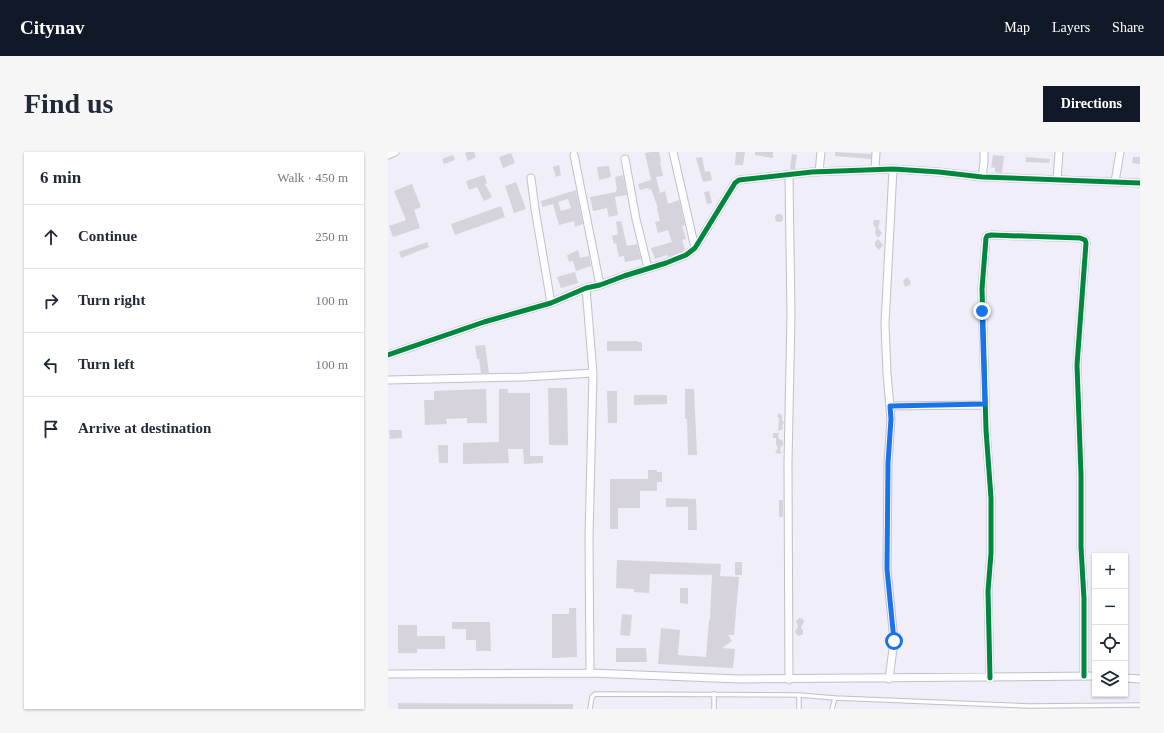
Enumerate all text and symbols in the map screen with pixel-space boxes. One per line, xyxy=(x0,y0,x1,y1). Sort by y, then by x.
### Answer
text: Citynav xyxy=(20,17,84,38)
text: Map xyxy=(1004,20,1030,35)
text: Layers xyxy=(1052,20,1090,35)
text: Share xyxy=(1112,20,1144,35)
button: Directions xyxy=(1043,86,1140,122)
text: Find us xyxy=(24,88,114,119)
text: 6 min xyxy=(40,168,81,187)
text: Walk · 450 m xyxy=(277,170,348,185)
icon: ahead xyxy=(40,226,62,248)
text: Continue xyxy=(78,228,137,244)
text: 250 m xyxy=(315,229,348,244)
icon: right xyxy=(40,290,62,312)
text: Turn right xyxy=(78,292,145,308)
text: 100 m xyxy=(315,293,348,308)
route end xyxy=(973,302,991,320)
icon: left xyxy=(40,354,62,376)
text: Turn left xyxy=(78,356,135,372)
text: 100 m xyxy=(315,357,348,372)
icon: arrive xyxy=(40,418,62,440)
text: Arrive at destination xyxy=(78,420,211,436)
map controls xyxy=(1092,553,1128,697)
button: + xyxy=(1092,553,1128,589)
button: − xyxy=(1092,589,1128,625)
button: locate xyxy=(1092,625,1128,661)
route start xyxy=(885,632,903,650)
button: layers xyxy=(1092,661,1128,697)

